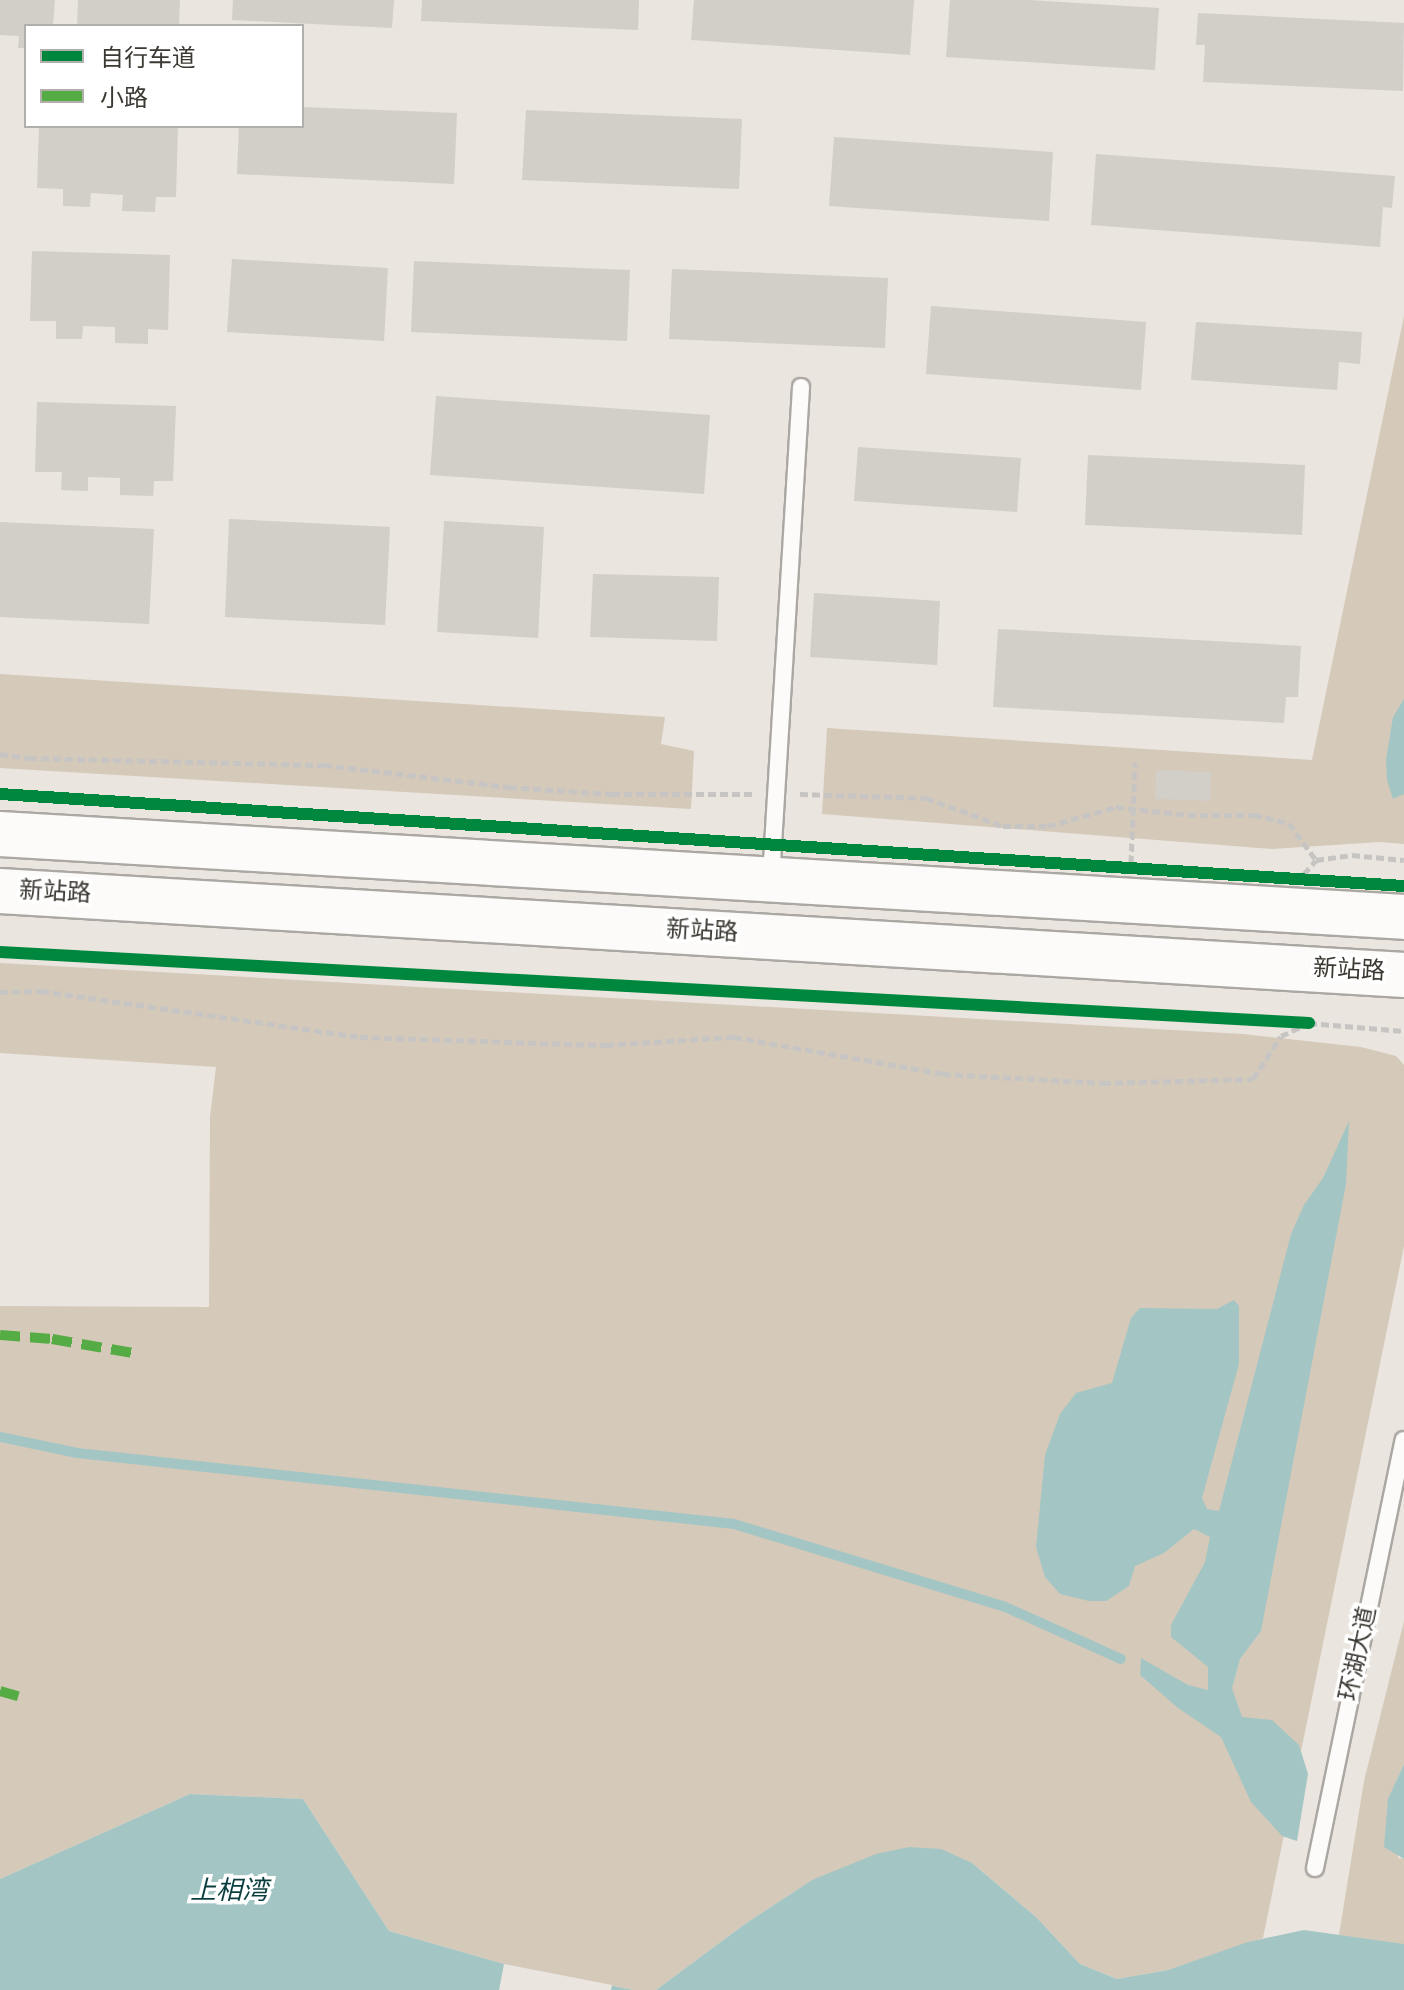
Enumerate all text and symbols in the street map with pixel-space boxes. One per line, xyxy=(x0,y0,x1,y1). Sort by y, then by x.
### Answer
legend xyxy=(24,24,304,128)
text: 自行车道 xyxy=(100,45,196,75)
text: 小路 xyxy=(100,85,148,115)
street label: 新站路 xyxy=(18,878,92,910)
street label: 新站路 xyxy=(665,917,739,949)
street label: 新站路 xyxy=(1312,956,1386,988)
street label: 环湖大道 xyxy=(1336,1604,1384,1704)
water label: 上相湾 xyxy=(190,1877,268,1909)

